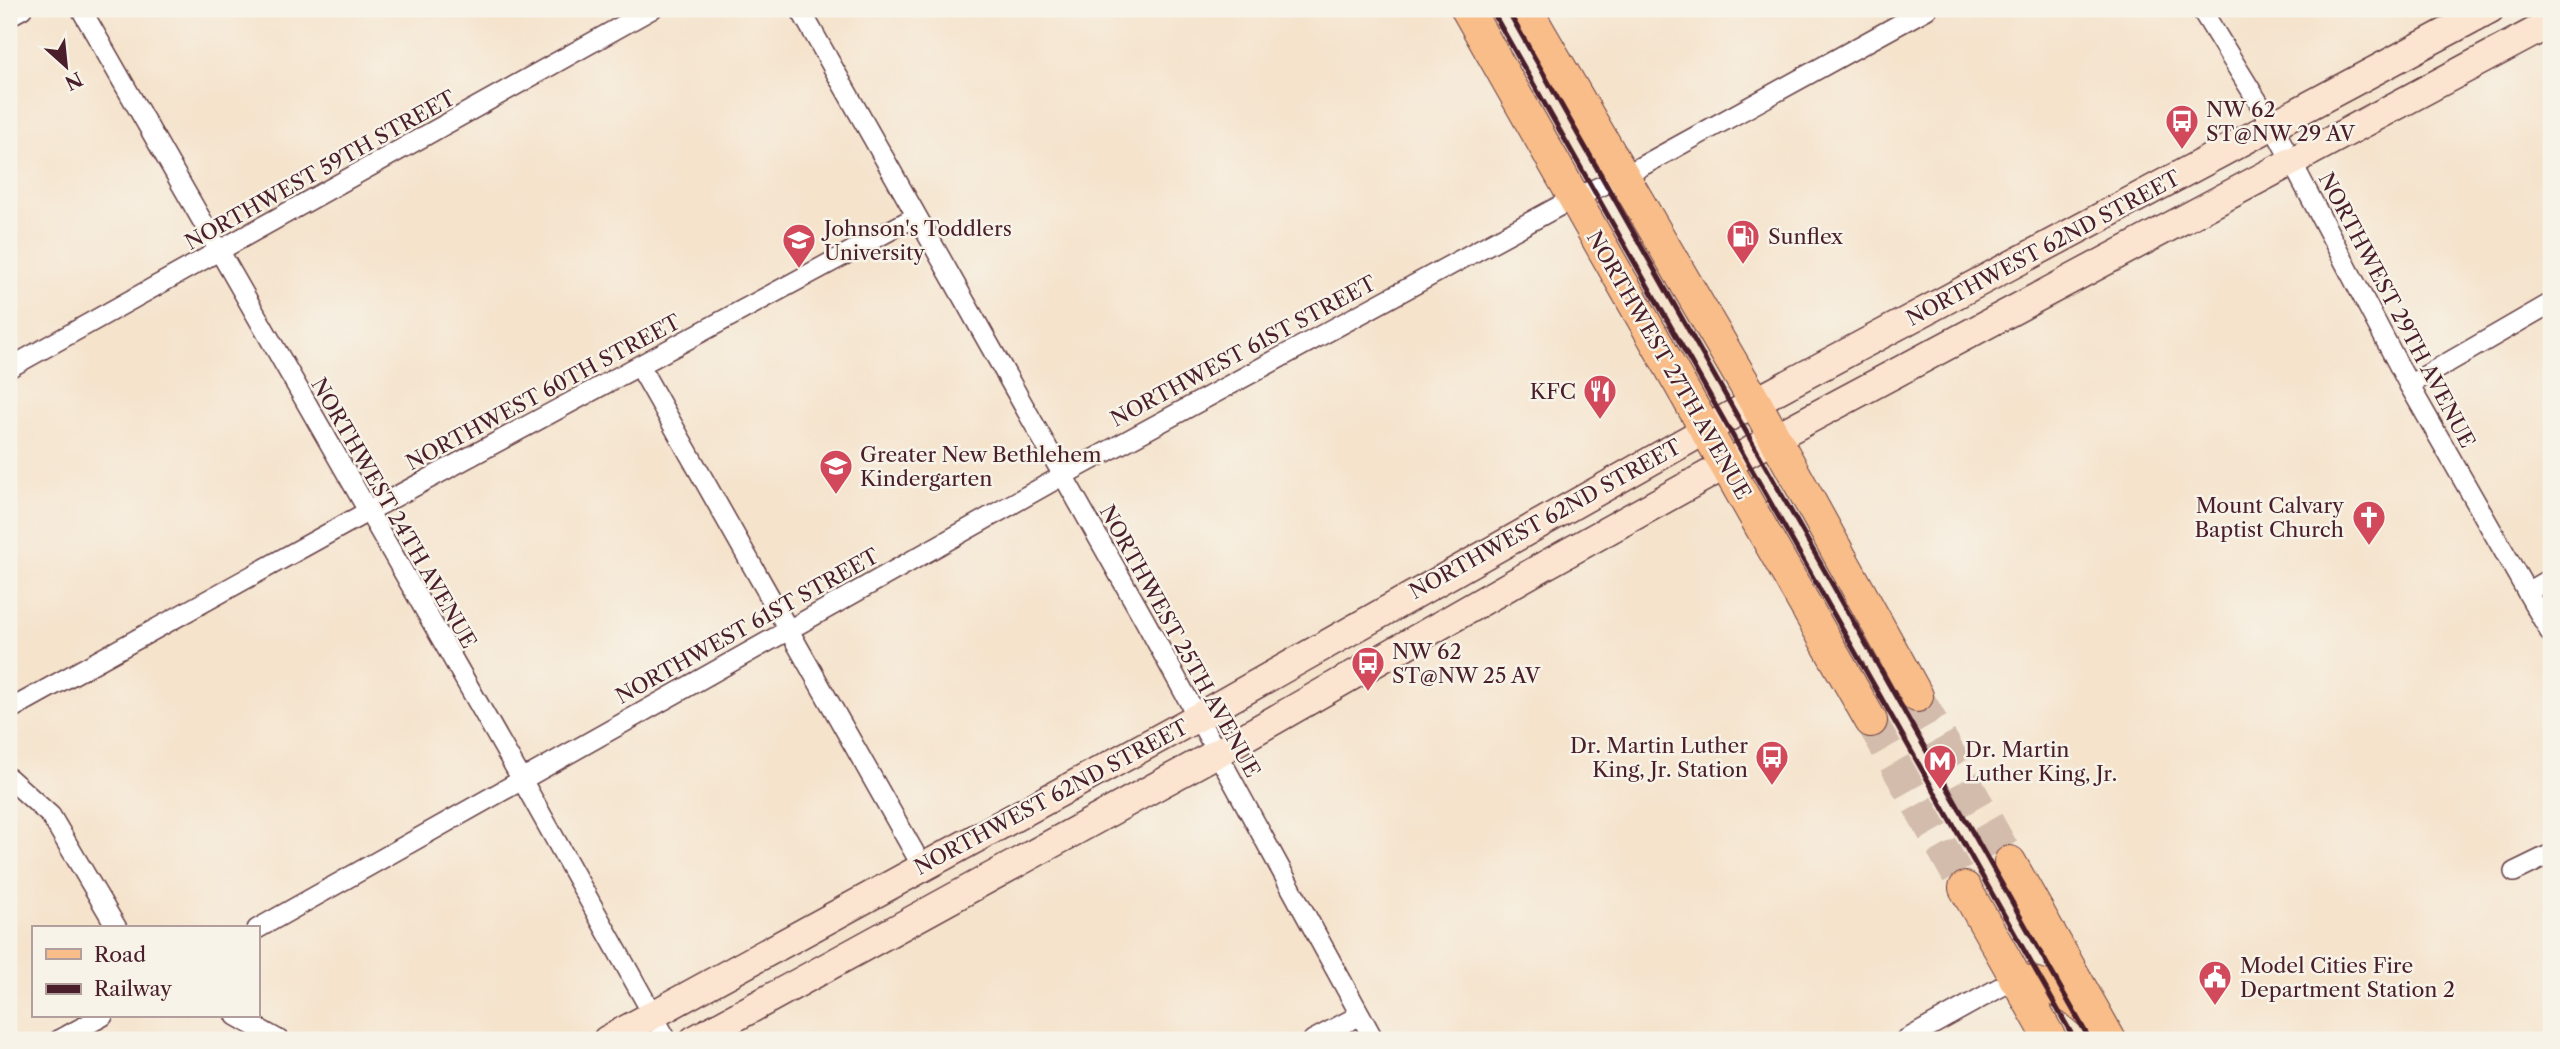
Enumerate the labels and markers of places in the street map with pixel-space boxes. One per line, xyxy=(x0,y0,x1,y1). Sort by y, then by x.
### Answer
place label: NW 62 ST@NW 29 AV xyxy=(2206,97,2356,146)
bus stop icon: NW 62 ST@NW 29 AV xyxy=(2163,102,2201,151)
place label: Johnson's Toddlers University xyxy=(821,216,1012,265)
fuel station icon: Sunflex xyxy=(1724,217,1762,266)
school or university icon: Johnson's Toddlers University xyxy=(780,221,818,270)
place label: Sunflex xyxy=(1768,224,1844,249)
restaurant icon: KFC xyxy=(1581,372,1619,421)
place label: KFC xyxy=(1530,379,1576,404)
place label: Greater New Bethlehem Kindergarten xyxy=(860,442,1102,491)
school or university icon: Greater New Bethlehem Kindergarten xyxy=(817,447,855,496)
place label: Mount Calvary Baptist Church xyxy=(2194,493,2344,542)
church icon: Mount Calvary Baptist Church xyxy=(2350,498,2388,547)
place label: NW 62 ST@NW 25 AV xyxy=(1392,639,1541,688)
bus stop icon: NW 62 ST@NW 25 AV xyxy=(1349,644,1387,693)
place label: Dr. Martin Luther King, Jr. Station xyxy=(1570,733,1748,782)
place label: Dr. Martin Luther King, Jr. xyxy=(1965,737,2117,786)
bus stop icon: Dr. Martin Luther King, Jr. Station xyxy=(1753,738,1791,787)
metro station icon: Dr. Martin Luther King, Jr. xyxy=(1921,742,1959,791)
place label: Model Cities Fire Department Station 2 xyxy=(2240,953,2455,1002)
public building icon: Model Cities Fire Department Station 2 xyxy=(2196,958,2234,1007)

